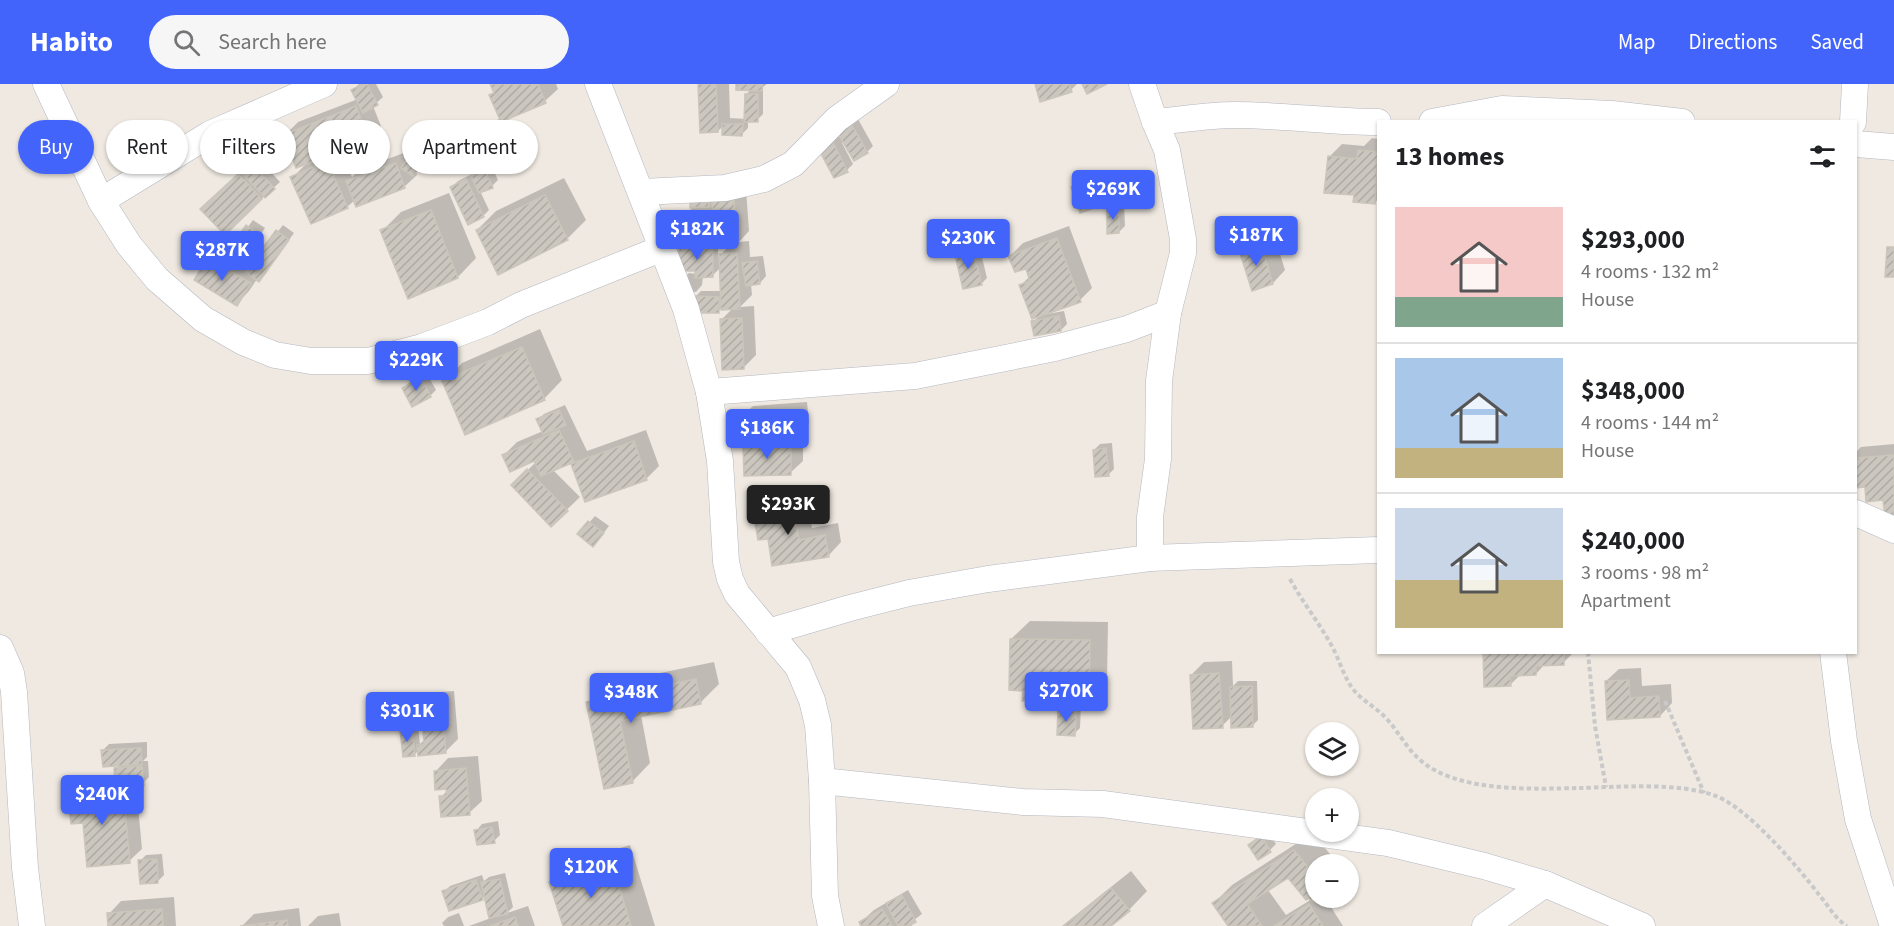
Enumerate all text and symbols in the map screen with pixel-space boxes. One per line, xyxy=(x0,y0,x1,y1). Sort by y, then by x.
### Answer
search box xyxy=(149,15,569,69)
text: Habito xyxy=(30,22,113,62)
icon: search xyxy=(170,26,203,59)
text: Search here xyxy=(218,26,327,58)
text: Map xyxy=(1618,27,1656,57)
text: Directions xyxy=(1689,27,1777,57)
text: Saved xyxy=(1810,27,1864,57)
chip: Buy xyxy=(18,120,94,174)
chip: Rent xyxy=(106,120,188,174)
chip: Filters xyxy=(200,120,296,174)
chip: New xyxy=(308,120,390,174)
chip: Apartment xyxy=(402,120,538,174)
text: 13 homes xyxy=(1395,138,1504,175)
icon: filters xyxy=(1806,140,1839,173)
pin: $269K xyxy=(1071,170,1155,221)
text: $269K xyxy=(1086,175,1140,203)
pin: $182K xyxy=(655,210,739,261)
text: $182K xyxy=(670,215,724,243)
pin: $187K xyxy=(1214,216,1298,267)
pin: $230K xyxy=(926,219,1010,270)
text: $187K xyxy=(1229,221,1283,249)
text: $293,000 xyxy=(1581,221,1685,258)
text: $230K xyxy=(941,224,995,252)
pin: $287K xyxy=(180,231,264,282)
icon: home xyxy=(1443,231,1515,303)
text: $287K xyxy=(195,236,249,264)
text: 4 rooms · 132 m² xyxy=(1581,258,1719,286)
text: House xyxy=(1581,286,1634,314)
pin: $229K xyxy=(374,341,458,392)
text: $229K xyxy=(389,346,443,374)
text: $348,000 xyxy=(1581,372,1685,409)
icon: home xyxy=(1443,382,1515,454)
pin: $186K xyxy=(725,409,809,460)
text: 4 rooms · 144 m² xyxy=(1581,409,1719,437)
text: $186K xyxy=(740,414,794,442)
text: House xyxy=(1581,437,1634,465)
pin: $293K xyxy=(746,485,830,536)
text: $293K xyxy=(761,490,815,518)
text: $240,000 xyxy=(1581,522,1685,559)
icon: home xyxy=(1443,532,1515,604)
text: 3 rooms · 98 m² xyxy=(1581,559,1709,587)
text: Apartment xyxy=(1581,587,1671,615)
pin: $270K xyxy=(1024,672,1108,723)
pin: $348K xyxy=(589,673,673,724)
text: $270K xyxy=(1039,677,1093,705)
text: $348K xyxy=(604,678,658,706)
pin: $301K xyxy=(365,692,449,743)
text: $301K xyxy=(380,697,434,725)
map controls xyxy=(1305,722,1359,908)
button: layers xyxy=(1305,722,1359,776)
pin: $240K xyxy=(60,775,144,826)
text: $240K xyxy=(75,780,129,808)
button: + xyxy=(1305,788,1359,842)
pin: $120K xyxy=(549,848,633,899)
text: $120K xyxy=(564,853,618,881)
button: − xyxy=(1305,854,1359,908)

